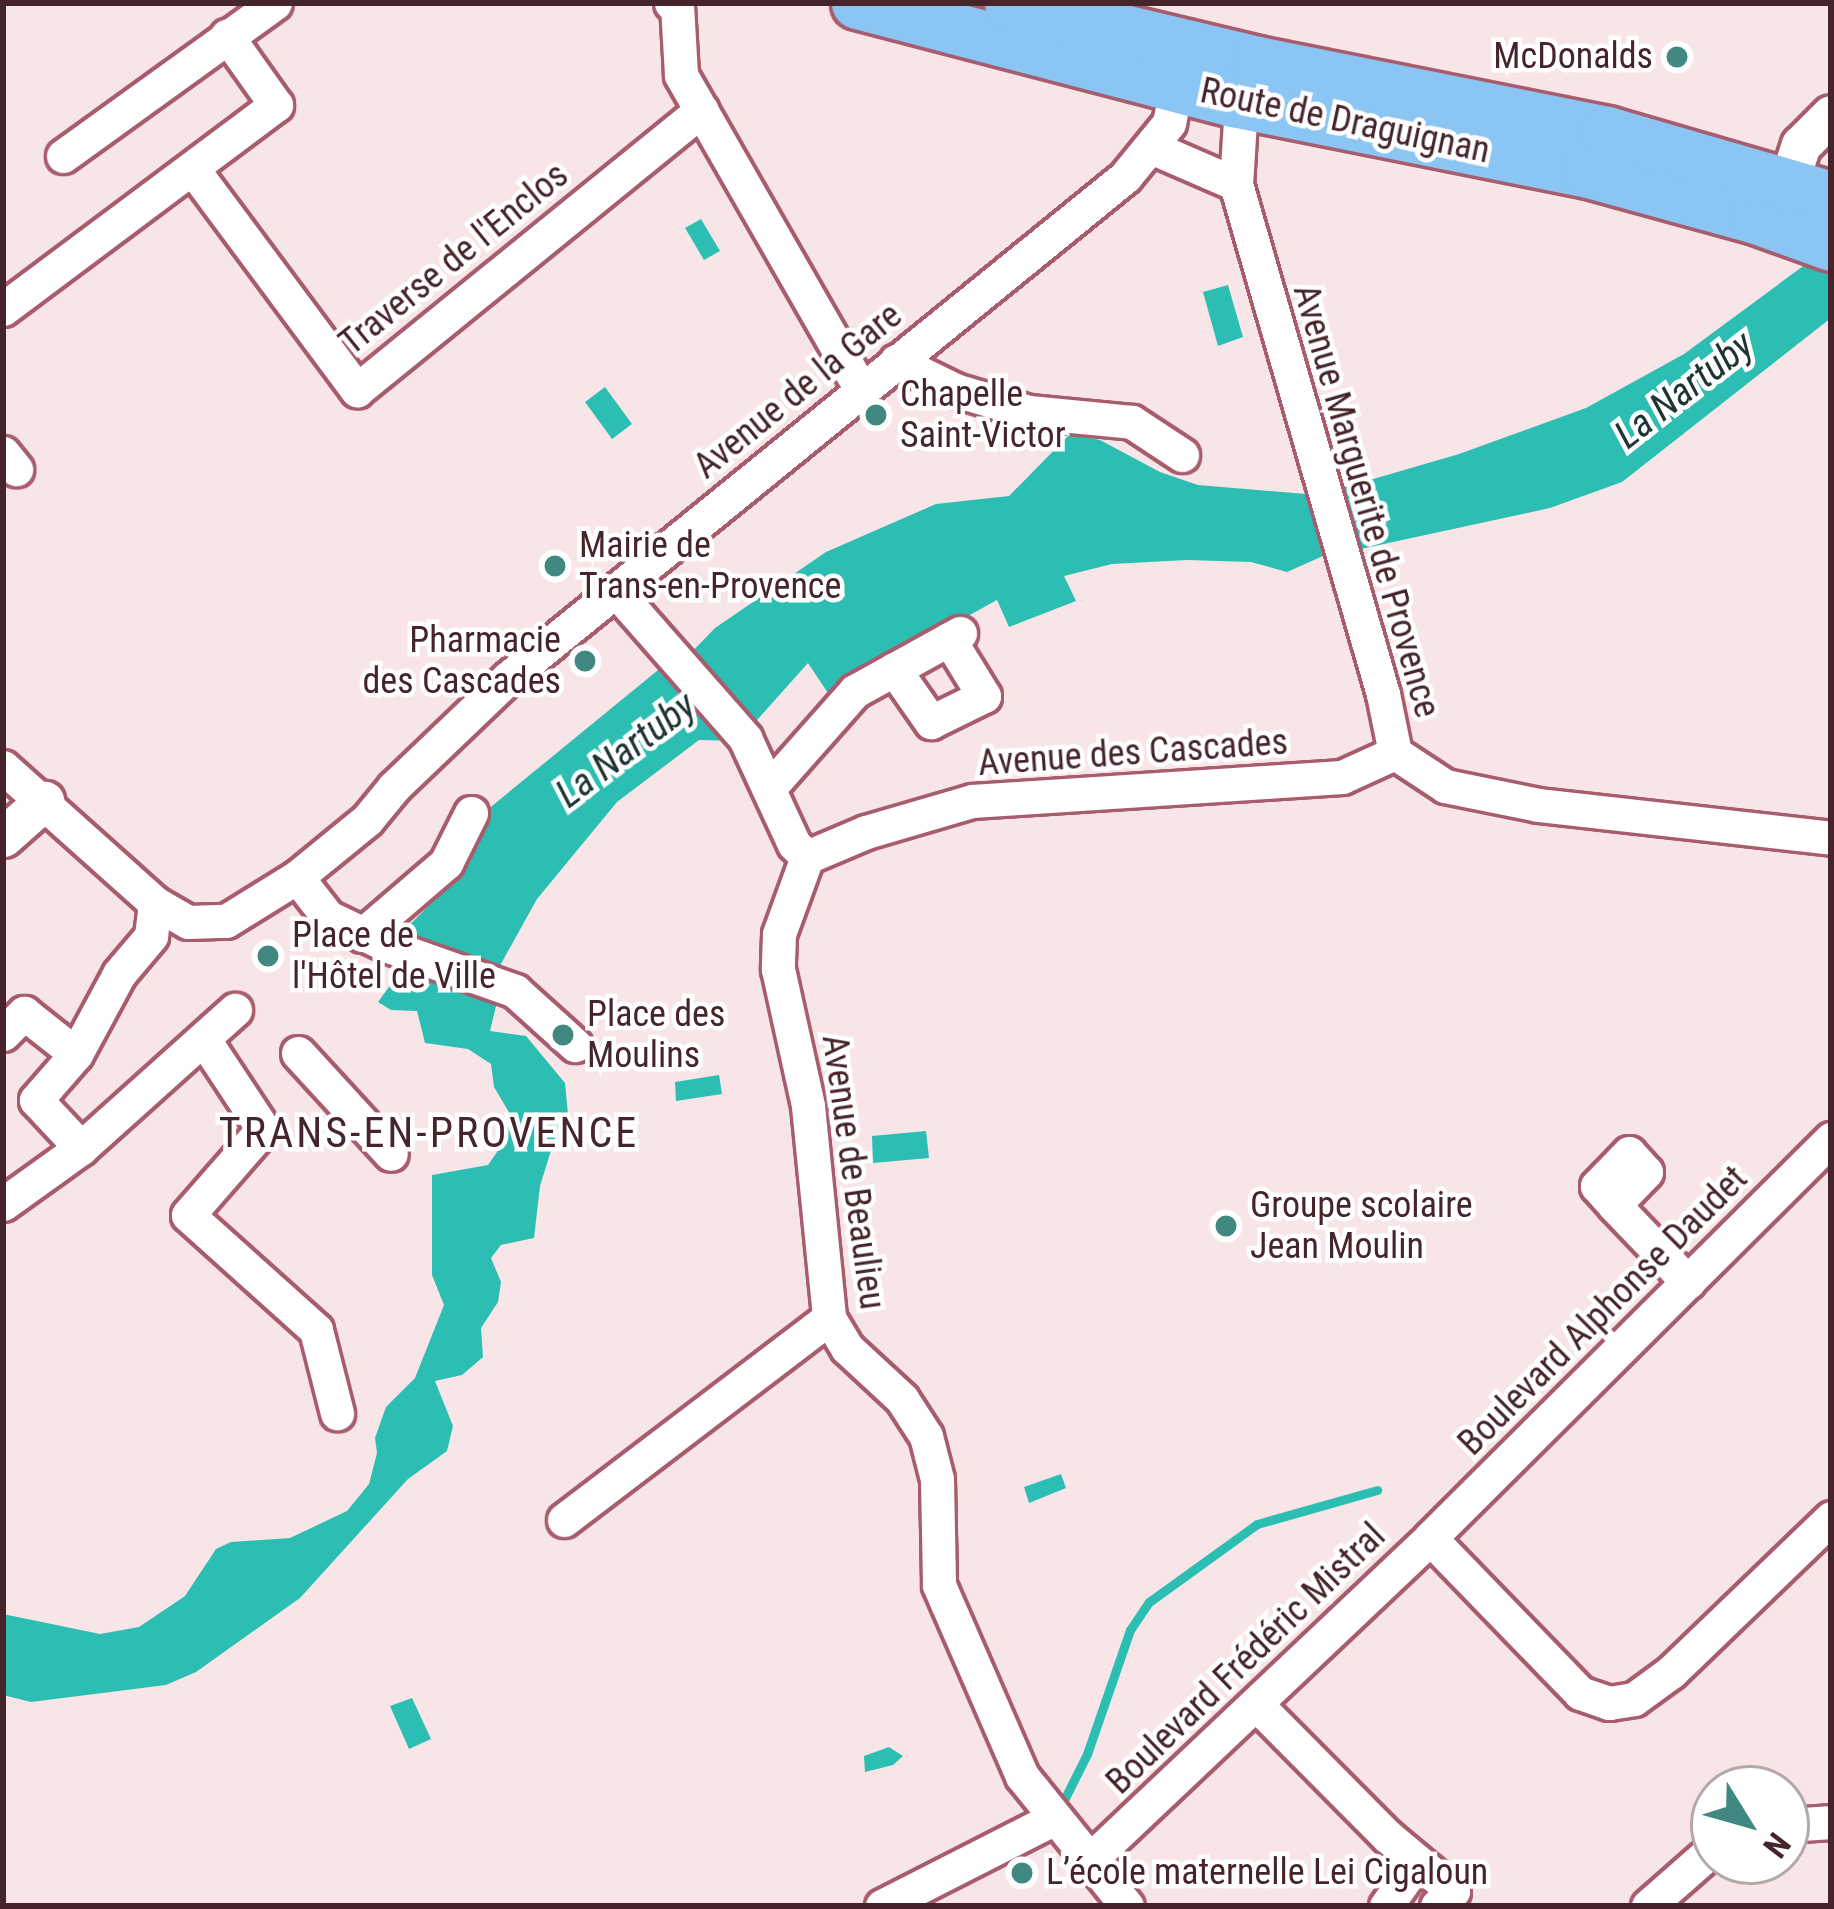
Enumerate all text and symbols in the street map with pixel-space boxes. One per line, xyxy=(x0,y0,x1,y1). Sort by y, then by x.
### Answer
place label: McDonalds xyxy=(1493,35,1653,79)
marker: McDonalds xyxy=(1664,44,1690,70)
street label: Route de Draguignan xyxy=(1196,69,1494,173)
street label: Traverse de l'Enclos xyxy=(331,154,577,364)
street label: Avenue Marguerite de Provence xyxy=(1283,280,1449,722)
street label: Avenue de la Gare xyxy=(685,294,911,488)
water label: La Nartuby xyxy=(1605,321,1763,459)
place label: Chapelle Saint-Victor xyxy=(900,372,1066,457)
marker: Chapelle Saint-Victor xyxy=(863,402,889,428)
place label: Mairie de Trans-en-Provence xyxy=(579,523,841,608)
marker: Mairie de Trans-en-Provence xyxy=(542,553,568,579)
place label: Pharmacie des Cascades xyxy=(362,618,561,703)
marker: Pharmacie des Cascades xyxy=(572,648,598,674)
water label: La Nartuby xyxy=(547,682,705,818)
street label: Avenue des Cascades xyxy=(977,721,1289,785)
place label: Place de l'Hôtel de Ville xyxy=(292,913,496,998)
marker: Place de l'Hôtel de Ville xyxy=(255,943,281,969)
place label: Place des Moulins xyxy=(587,992,725,1077)
marker: Place des Moulins xyxy=(550,1022,576,1048)
street label: Avenue de Beaulieu xyxy=(812,1032,894,1312)
district label: TRANS-EN-PROVENCE xyxy=(219,1108,639,1158)
street label: Boulevard Alphonse Daudet xyxy=(1449,1157,1757,1465)
place label: Groupe scolaire Jean Moulin xyxy=(1250,1183,1473,1268)
marker: Groupe scolaire Jean Moulin xyxy=(1213,1213,1239,1239)
street label: Boulevard Frédéric Mistral xyxy=(1098,1515,1394,1803)
north arrow xyxy=(1690,1765,1810,1885)
text: N xyxy=(1755,1825,1798,1865)
place label: L’école maternelle Lei Cigaloun xyxy=(1046,1851,1488,1895)
marker: L’école maternelle Lei Cigaloun xyxy=(1009,1860,1035,1886)

